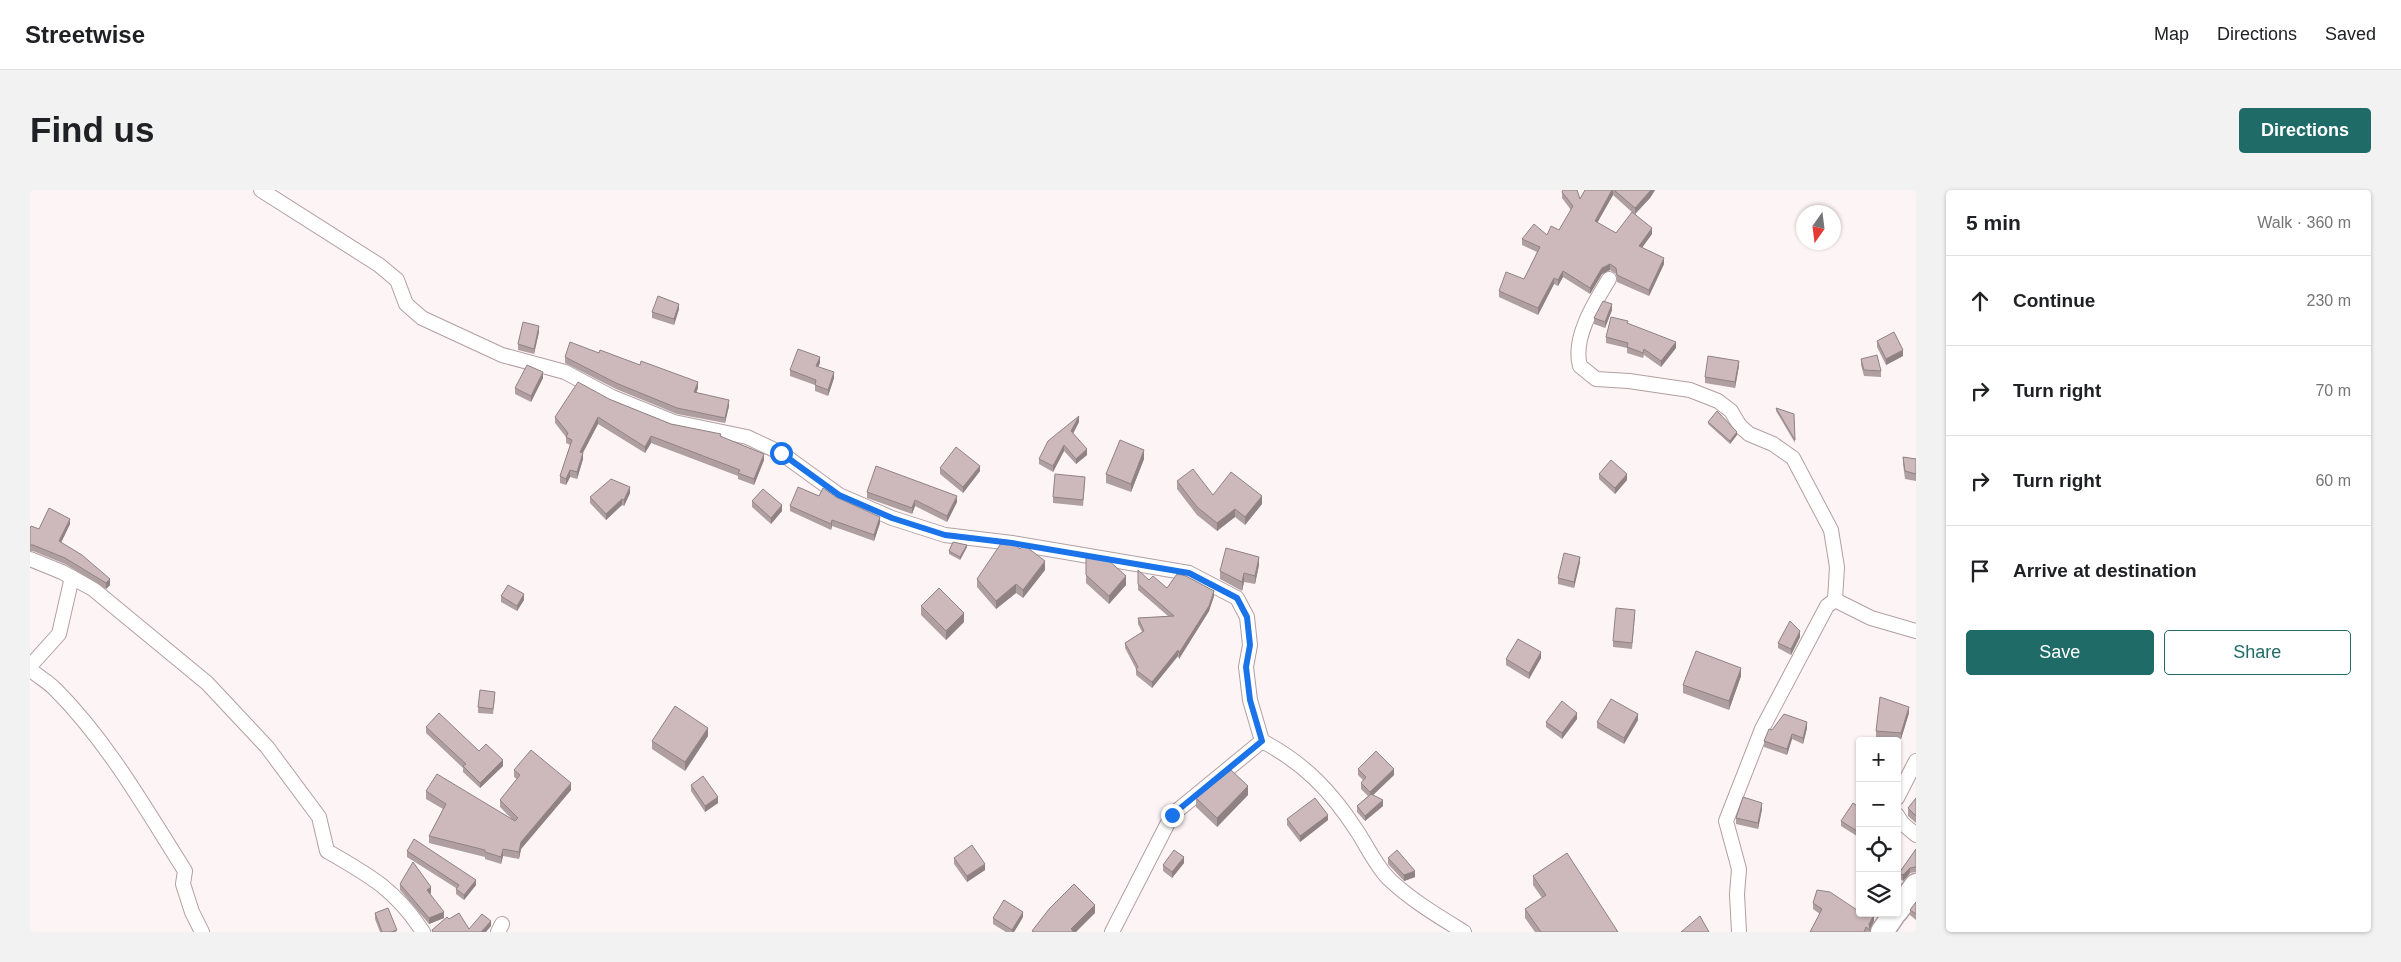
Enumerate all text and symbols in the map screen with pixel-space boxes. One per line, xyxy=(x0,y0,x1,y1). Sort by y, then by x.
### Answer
text: Streetwise xyxy=(25,21,145,48)
text: Map xyxy=(2154,24,2189,44)
text: Directions xyxy=(2217,24,2297,44)
text: Saved xyxy=(2325,24,2376,44)
button: Directions xyxy=(2239,108,2371,153)
text: Find us xyxy=(30,110,154,149)
north arrow xyxy=(1796,205,1841,250)
text: 5 min xyxy=(1966,211,2021,234)
text: Walk · 360 m xyxy=(2257,214,2351,231)
icon: ahead xyxy=(1966,287,1994,315)
text: Continue xyxy=(2013,290,2095,311)
text: 230 m xyxy=(2307,292,2351,309)
icon: right xyxy=(1966,377,1994,405)
text: Turn right xyxy=(2013,380,2101,401)
text: 70 m xyxy=(2315,382,2351,399)
route start xyxy=(770,442,793,465)
icon: right xyxy=(1966,467,1994,495)
text: Turn right xyxy=(2013,470,2101,491)
text: 60 m xyxy=(2315,472,2351,489)
icon: arrive xyxy=(1966,557,1994,585)
text: Arrive at destination xyxy=(2013,560,2197,581)
button: Save xyxy=(1966,630,2154,675)
button: Share xyxy=(2164,630,2351,675)
map controls xyxy=(1856,737,1901,917)
button: + xyxy=(1856,737,1901,782)
button: − xyxy=(1856,782,1901,827)
route end xyxy=(1161,804,1184,827)
button: locate xyxy=(1856,827,1901,872)
button: layers xyxy=(1856,872,1901,917)

